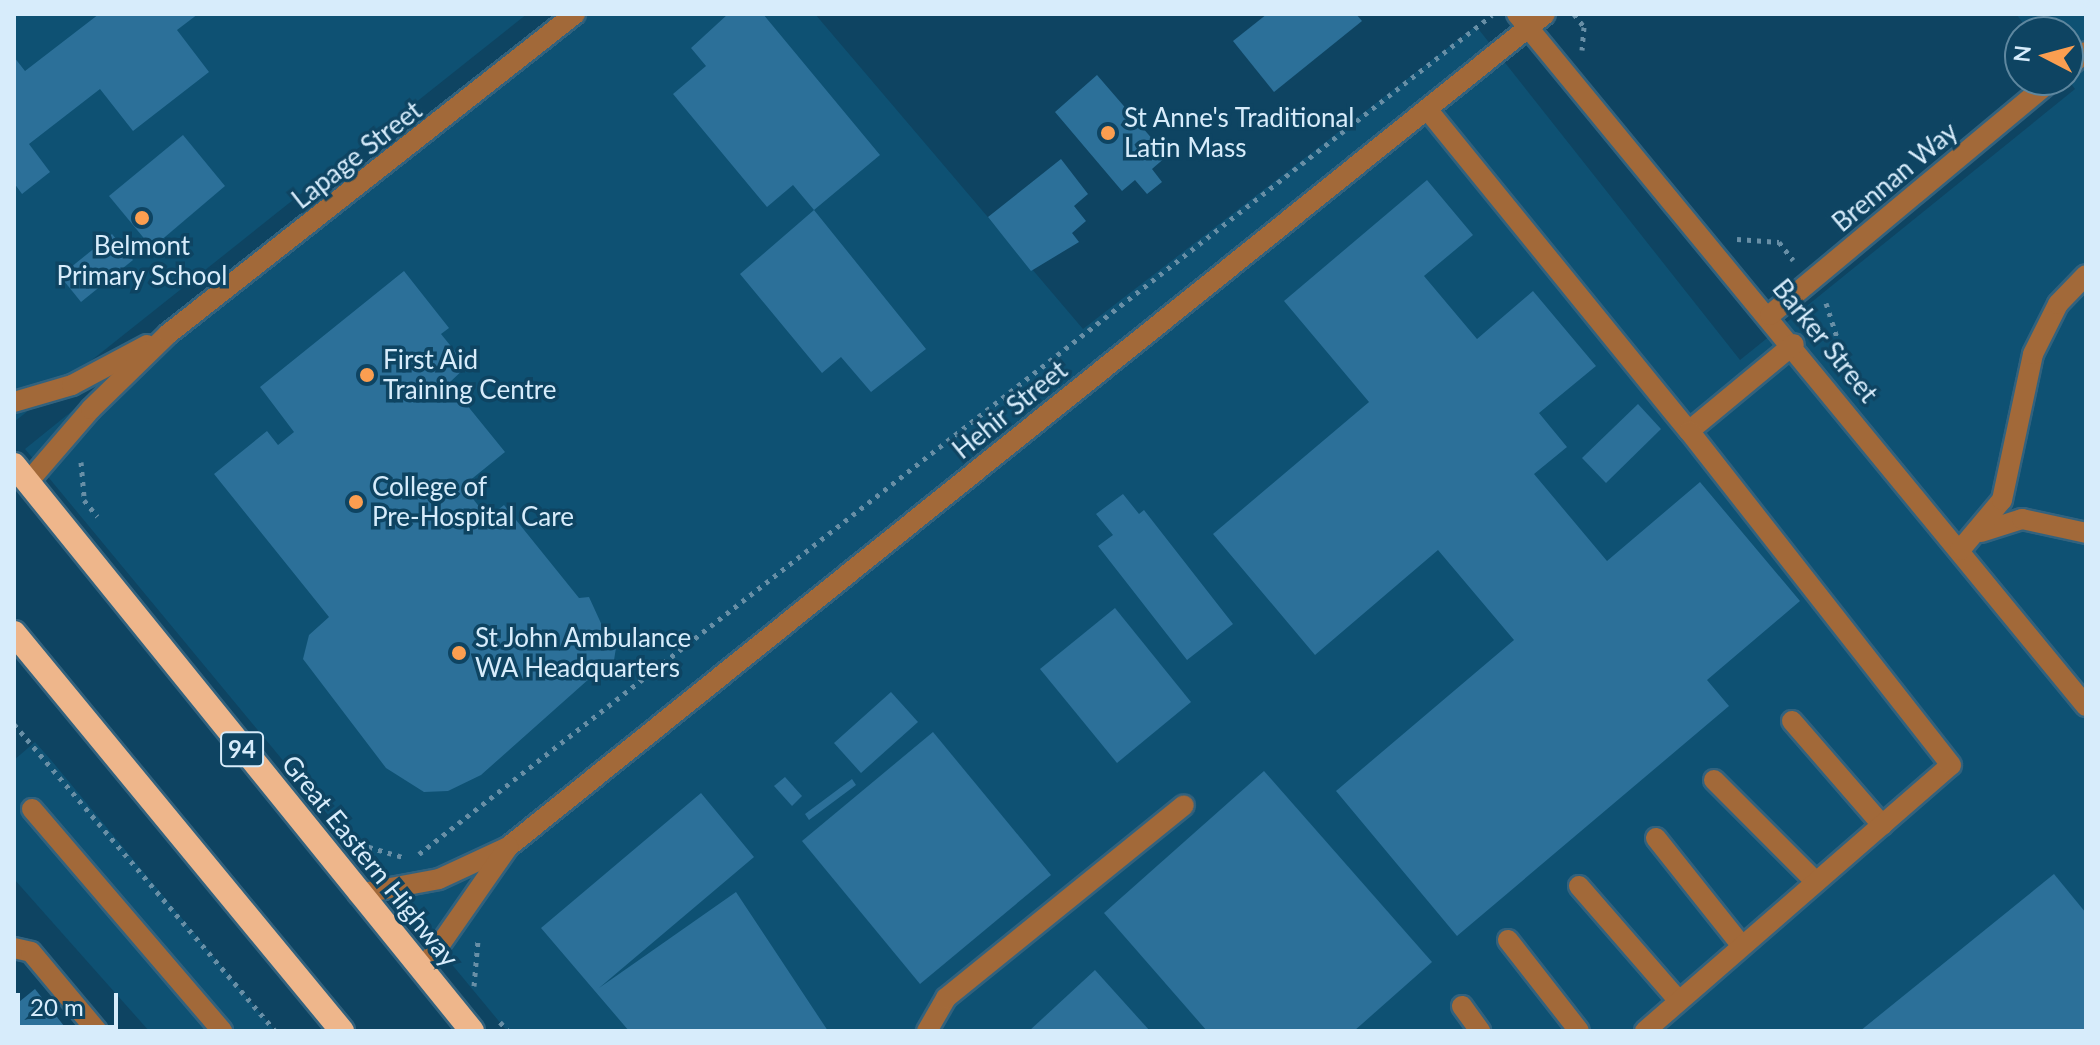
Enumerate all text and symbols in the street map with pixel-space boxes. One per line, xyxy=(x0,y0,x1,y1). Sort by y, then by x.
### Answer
north arrow xyxy=(2004,16,2084,96)
text: N xyxy=(2007,44,2036,63)
street label: Lapage Street xyxy=(286,95,428,215)
place label: St Anne's Traditional Latin Mass xyxy=(1124,102,1356,164)
street label: Brennan Way xyxy=(1826,116,1964,238)
marker: St Anne's Traditional Latin Mass xyxy=(1099,124,1117,142)
marker: Belmont Primary School xyxy=(133,209,151,227)
place label: Belmont Primary School xyxy=(56,230,228,292)
street label: Barker Street xyxy=(1766,273,1884,409)
place label: First Aid Training Centre xyxy=(383,344,556,406)
street label: Hehir Street xyxy=(946,354,1074,466)
marker: First Aid Training Centre xyxy=(358,366,376,384)
place label: College of Pre-Hospital Care xyxy=(372,471,574,532)
marker: College of Pre-Hospital Care xyxy=(347,493,365,511)
place label: St John Ambulance WA Headquarters xyxy=(475,622,693,684)
marker: St John Ambulance WA Headquarters xyxy=(450,644,468,662)
road number: 94 xyxy=(220,729,264,769)
street label: Great Eastern Highway xyxy=(275,749,465,973)
scale bar xyxy=(20,977,122,1027)
text: 20 m xyxy=(30,992,84,1021)

